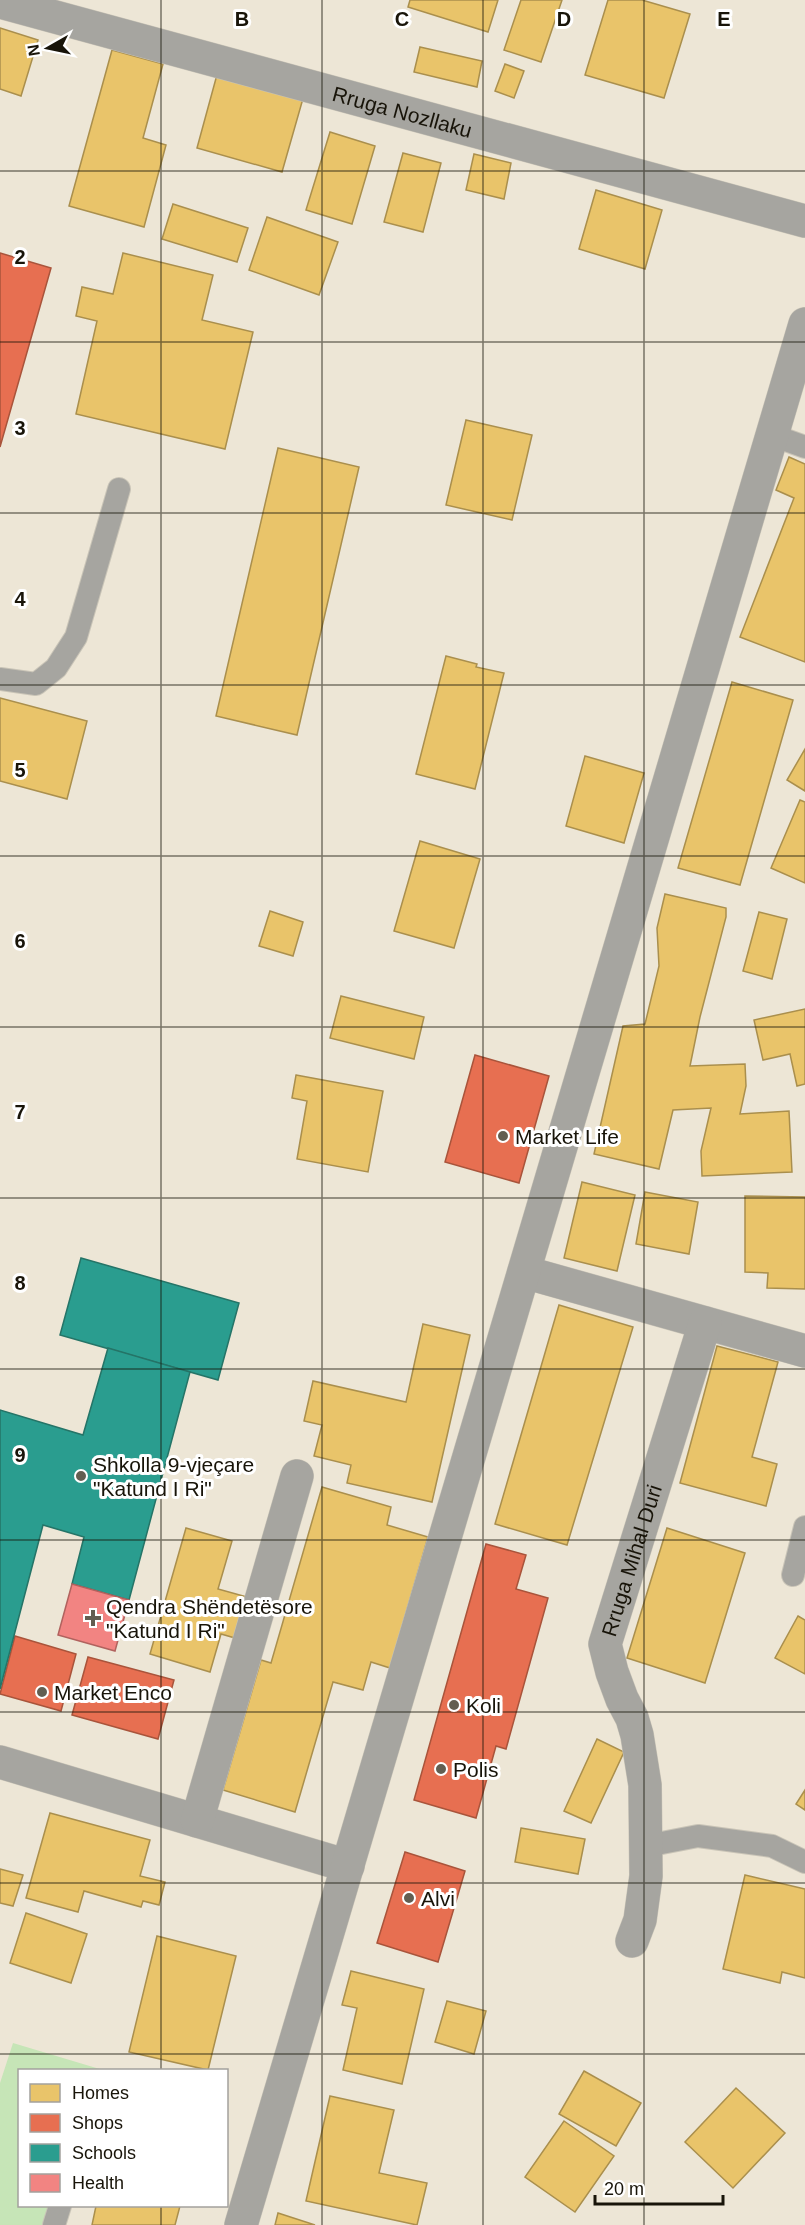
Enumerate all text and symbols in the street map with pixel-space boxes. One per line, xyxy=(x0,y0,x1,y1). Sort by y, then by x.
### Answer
text: B xyxy=(235,8,249,30)
text: C xyxy=(395,8,409,30)
text: D xyxy=(557,8,571,30)
text: E xyxy=(717,8,731,30)
north arrow xyxy=(18,18,78,78)
text: N xyxy=(24,43,43,57)
street label: Rruga Nozllaku xyxy=(330,82,475,141)
text: 2 xyxy=(14,246,26,268)
text: 3 xyxy=(14,417,26,439)
text: 4 xyxy=(14,588,26,610)
text: 5 xyxy=(14,759,26,781)
text: 6 xyxy=(14,930,26,952)
text: 7 xyxy=(14,1101,26,1123)
place label: Market Life xyxy=(515,1125,619,1148)
marker: Market Life xyxy=(496,1129,510,1143)
text: 8 xyxy=(14,1272,26,1294)
text: 9 xyxy=(14,1444,26,1466)
place label: Shkolla 9-vjeçare "Katund I Ri" xyxy=(93,1453,254,1500)
marker: Shkolla 9-vjeçare "Katund I Ri" xyxy=(74,1469,88,1483)
street label: Rruga Mihal Duri xyxy=(597,1482,665,1639)
place label: Qendra Shëndetësore "Katund I Ri" xyxy=(106,1595,313,1642)
marker: Qendra Shëndetësore "Katund I Ri" xyxy=(84,1609,102,1627)
place label: Market Enco xyxy=(54,1681,172,1704)
marker: Market Enco xyxy=(35,1685,49,1699)
place label: Koli xyxy=(466,1694,501,1717)
marker: Koli xyxy=(447,1698,461,1712)
place label: Polis xyxy=(453,1758,499,1781)
marker: Polis xyxy=(434,1762,448,1776)
place label: Alvi xyxy=(421,1887,455,1910)
marker: Alvi xyxy=(402,1891,416,1905)
legend xyxy=(18,2069,228,2207)
text: Homes xyxy=(72,2083,129,2103)
text: Shops xyxy=(72,2113,123,2133)
text: Schools xyxy=(72,2143,136,2163)
scale bar xyxy=(595,2168,722,2206)
text: Health xyxy=(72,2173,124,2193)
text: 20 m xyxy=(604,2179,644,2199)

